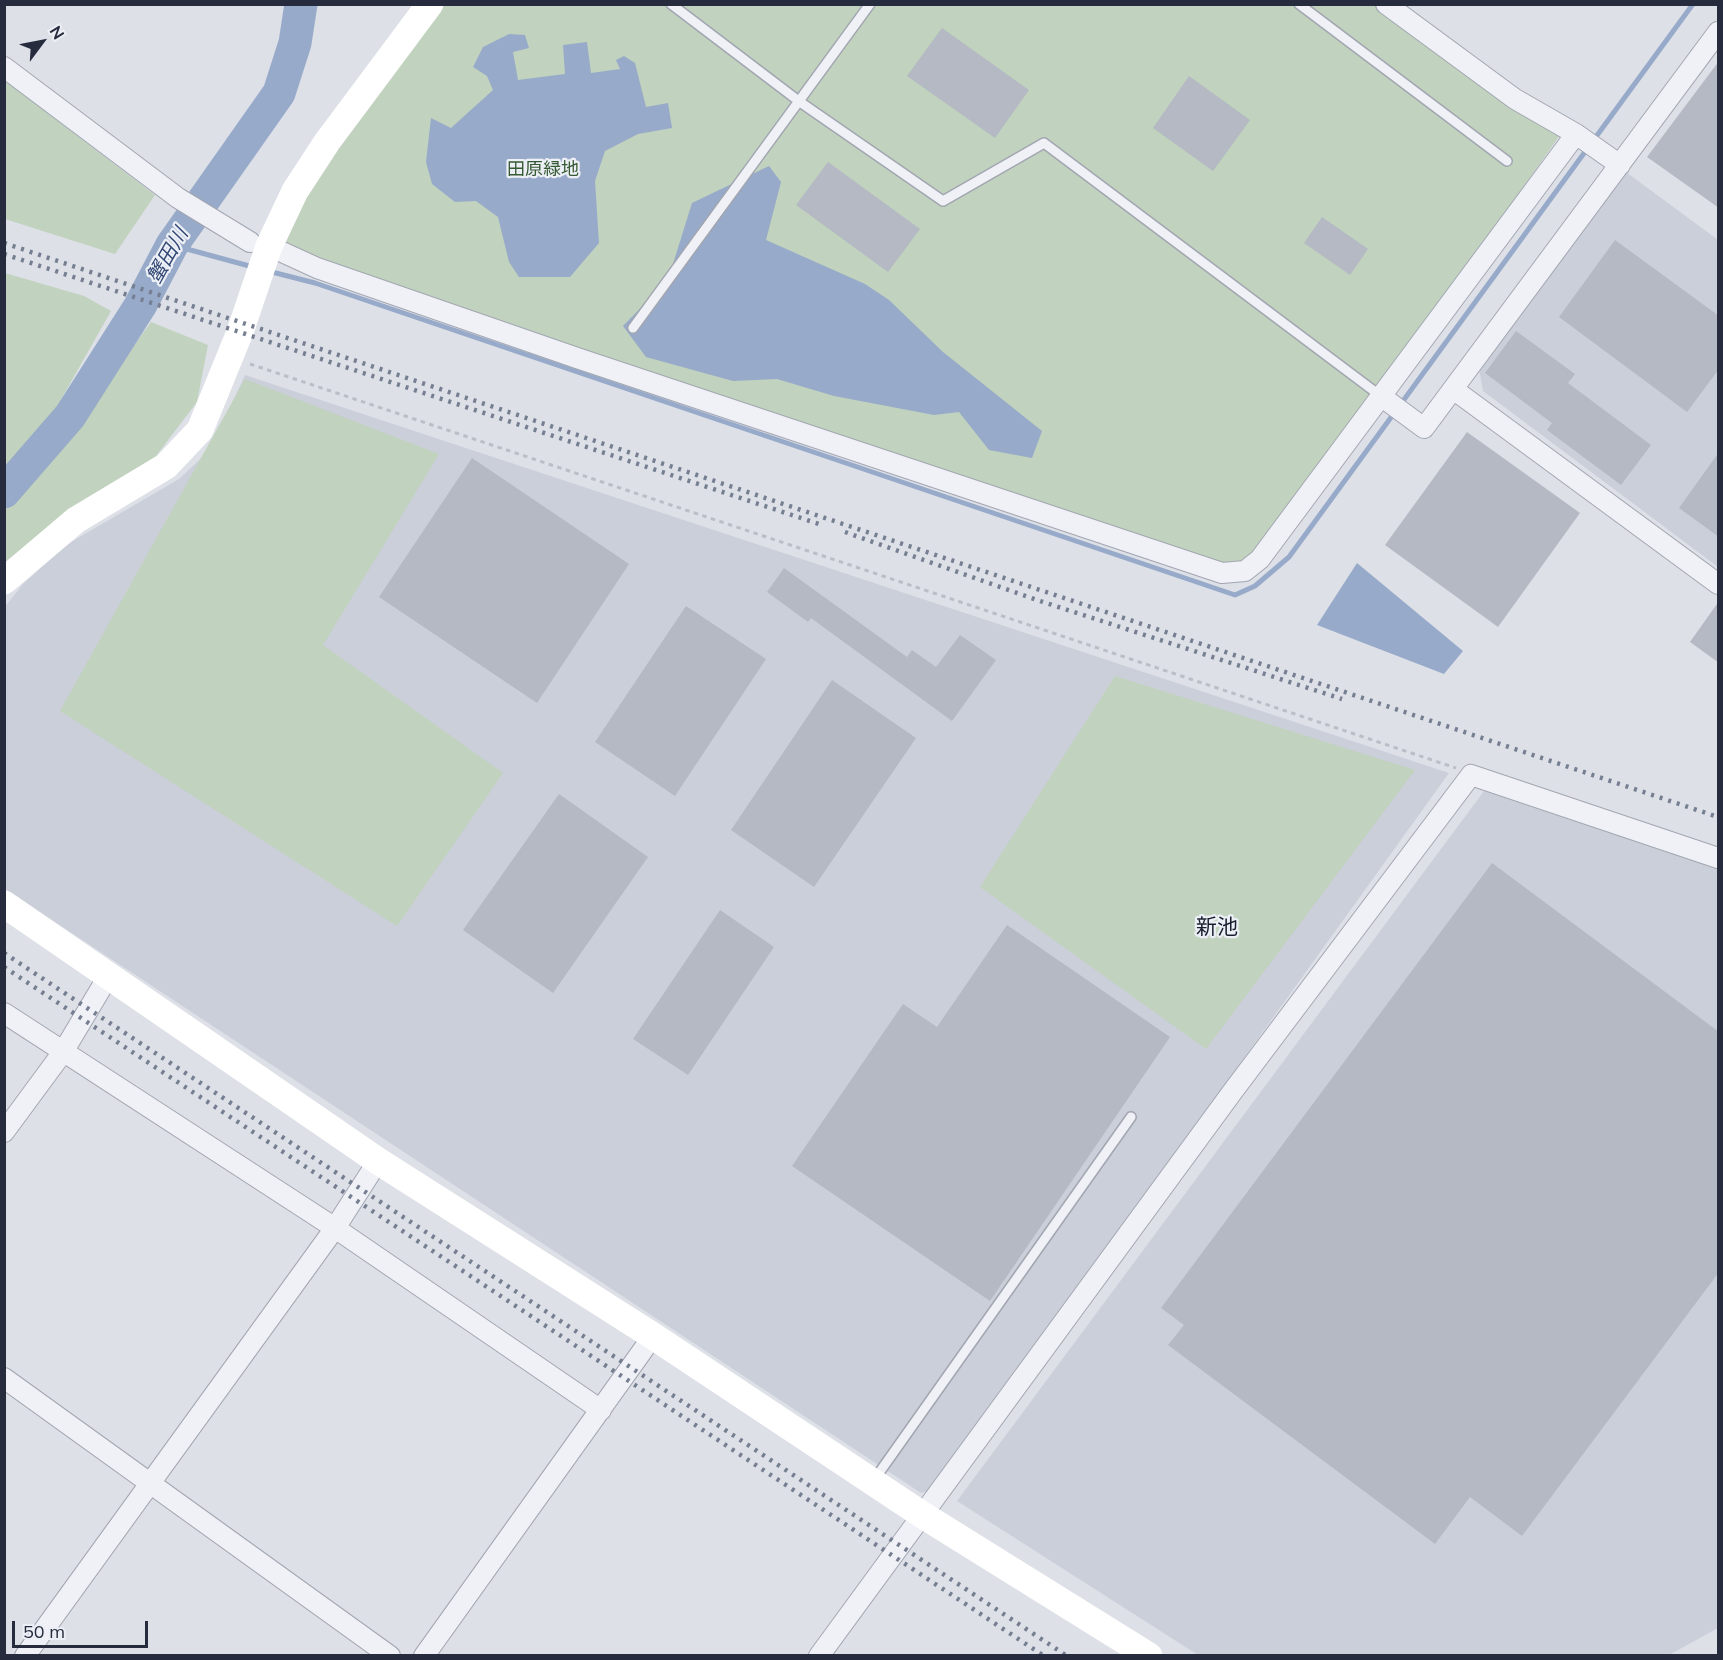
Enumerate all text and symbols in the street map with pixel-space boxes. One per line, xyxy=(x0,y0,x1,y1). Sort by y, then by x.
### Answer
north arrow xyxy=(12,12,72,72)
text: N xyxy=(46,22,69,43)
park label: 田原緑地 xyxy=(507,159,579,181)
water label: 蟹田川 xyxy=(143,224,193,288)
district label: 新池 xyxy=(1196,915,1238,941)
scale bar xyxy=(15,1609,152,1647)
text: 50 m xyxy=(23,1620,65,1643)

